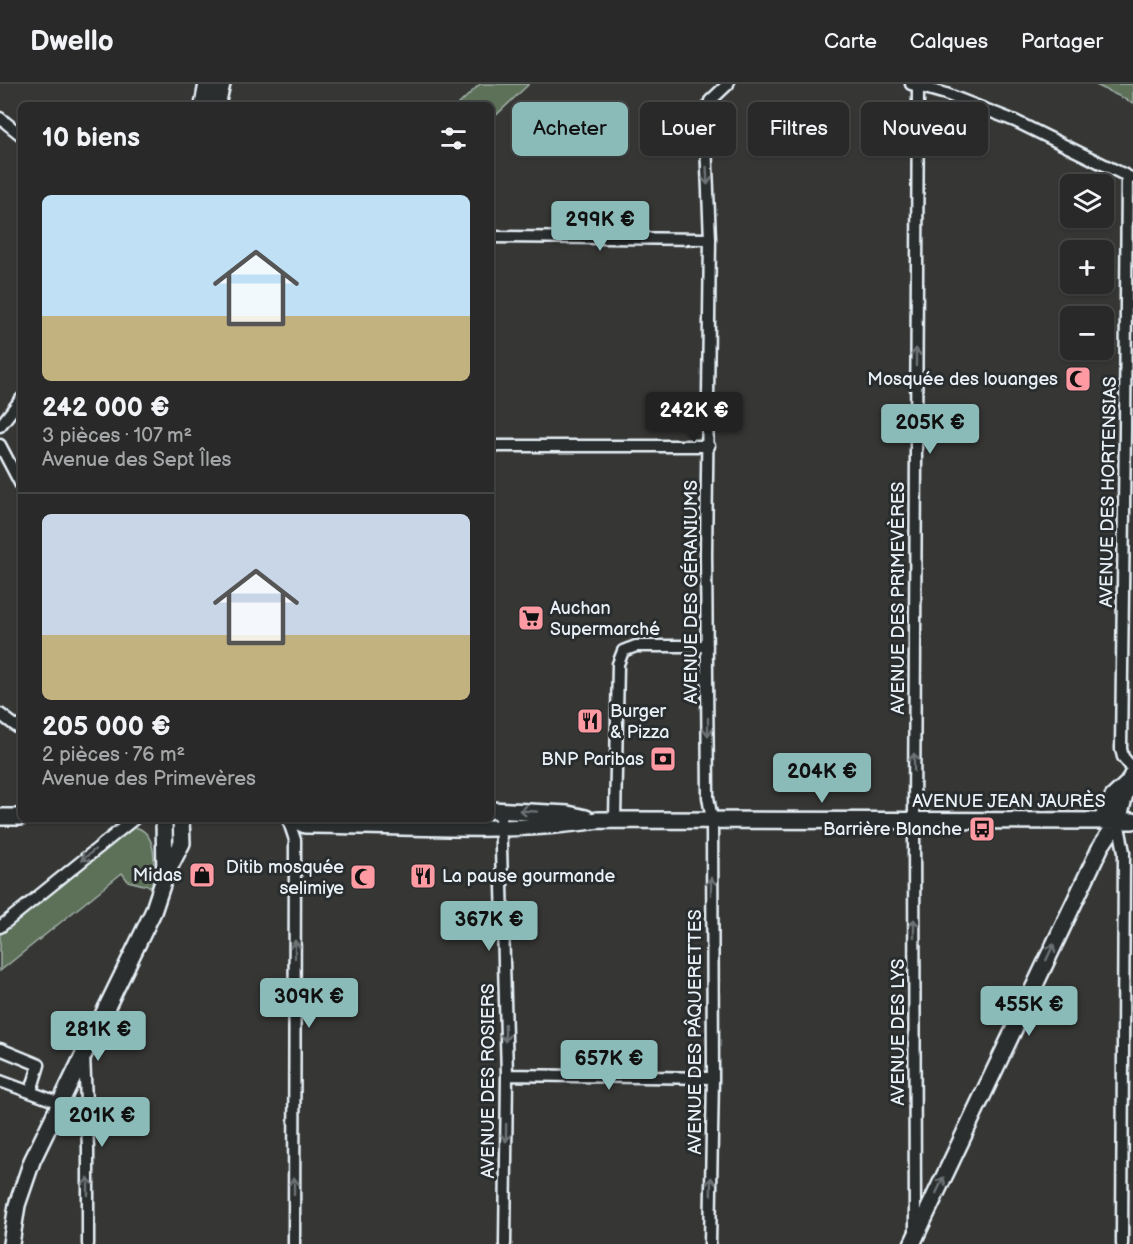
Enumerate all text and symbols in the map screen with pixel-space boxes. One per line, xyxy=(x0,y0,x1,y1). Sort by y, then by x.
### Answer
text: Dwello xyxy=(30,25,114,58)
text: Carte xyxy=(824,29,877,54)
text: Calques xyxy=(910,29,988,54)
text: Partager xyxy=(1021,29,1103,54)
chip: Acheter xyxy=(512,102,628,156)
chip: Louer xyxy=(640,102,736,156)
chip: Filtres xyxy=(748,102,849,156)
chip: Nouveau xyxy=(861,102,988,156)
icon: filters xyxy=(437,122,470,155)
text: 10 biens xyxy=(42,123,140,154)
one-way arrow xyxy=(701,165,712,185)
map controls xyxy=(1060,174,1114,360)
button: layers xyxy=(1060,174,1114,228)
pin: 299K € xyxy=(551,201,649,252)
text: 299K € xyxy=(565,208,635,232)
icon: home xyxy=(202,234,310,342)
button: + xyxy=(1060,240,1114,294)
button: − xyxy=(1060,306,1114,360)
one-way arrow xyxy=(910,347,922,367)
mosque icon: Mosquée des louanges xyxy=(1063,364,1093,394)
place label: Mosquée des louanges xyxy=(867,369,1058,390)
street label: AVENUE DES HORTENSIAS xyxy=(1096,376,1121,608)
pin: 242K € xyxy=(645,392,743,443)
text: 242 000 € xyxy=(42,393,170,424)
text: 242K € xyxy=(659,399,729,423)
pin: 205K € xyxy=(881,404,979,455)
text: 205K € xyxy=(895,411,965,435)
text: 3 pièces · 107 m² xyxy=(42,424,192,448)
text: Avenue des Sept Îles xyxy=(42,448,231,472)
street label: AVENUE DES GÉRANIUMS xyxy=(679,480,702,704)
street label: AVENUE DES PRIMEVÈRES xyxy=(886,481,909,714)
icon: home xyxy=(202,553,310,661)
place label: Auchan Supermarché xyxy=(550,598,660,640)
supermarket icon: Auchan Supermarché xyxy=(516,603,546,633)
place label: Burger & Pizza xyxy=(610,701,670,743)
restaurant icon: Burger & Pizza xyxy=(575,706,605,736)
text: 205 000 € xyxy=(42,712,171,743)
one-way arrow xyxy=(702,717,713,737)
text: 2 pièces · 76 m² xyxy=(42,743,185,767)
bank icon: BNP Paribas xyxy=(648,744,678,774)
place label: BNP Paribas xyxy=(541,749,644,770)
one-way arrow xyxy=(908,752,920,772)
pin: 204K € xyxy=(773,753,871,804)
text: 204K € xyxy=(787,760,857,784)
text: Avenue des Primevères xyxy=(42,767,256,791)
street label: AVENUE JEAN JAURÈS xyxy=(912,789,1106,812)
one-way arrow xyxy=(519,806,539,817)
bus stop icon: Barrière Blanche xyxy=(967,814,997,844)
place label: Barrière Blanche xyxy=(823,819,962,840)
one-way arrow xyxy=(81,848,96,862)
place label: Ditib mosquée selimiye xyxy=(226,857,344,899)
shop icon: Midas xyxy=(187,860,217,890)
restaurant icon: La pause gourmande xyxy=(408,861,438,891)
mosque icon: Ditib mosquée selimiye xyxy=(348,862,378,892)
place label: Midas xyxy=(133,865,182,886)
place label: La pause gourmande xyxy=(442,866,615,887)
one-way arrow xyxy=(705,876,717,896)
pin: 367K € xyxy=(440,901,538,952)
text: 367K € xyxy=(455,908,523,932)
street label: AVENUE DES PÂQUERETTES xyxy=(683,909,706,1155)
one-way arrow xyxy=(908,918,920,938)
one-way arrow xyxy=(289,939,301,959)
one-way arrow xyxy=(1045,944,1057,962)
street label: AVENUE DES LYS xyxy=(888,959,909,1105)
pin: 309K € xyxy=(260,978,358,1029)
street label: AVENUE DES ROSIERS xyxy=(478,983,499,1179)
text: 309K € xyxy=(274,985,344,1009)
pin: 455K € xyxy=(980,986,1078,1037)
text: 455K € xyxy=(995,993,1063,1017)
pin: 281K € xyxy=(49,1011,147,1062)
text: 281K € xyxy=(65,1018,131,1042)
one-way arrow xyxy=(500,1022,511,1042)
pin: 657K € xyxy=(560,1040,658,1091)
text: 657K € xyxy=(575,1047,643,1071)
pin: 201K € xyxy=(53,1097,151,1148)
text: 201K € xyxy=(69,1104,135,1128)
one-way arrow xyxy=(500,1123,512,1143)
one-way arrow xyxy=(82,1176,94,1196)
one-way arrow xyxy=(288,1176,300,1196)
one-way arrow xyxy=(705,1176,717,1196)
one-way arrow xyxy=(934,1177,946,1195)

